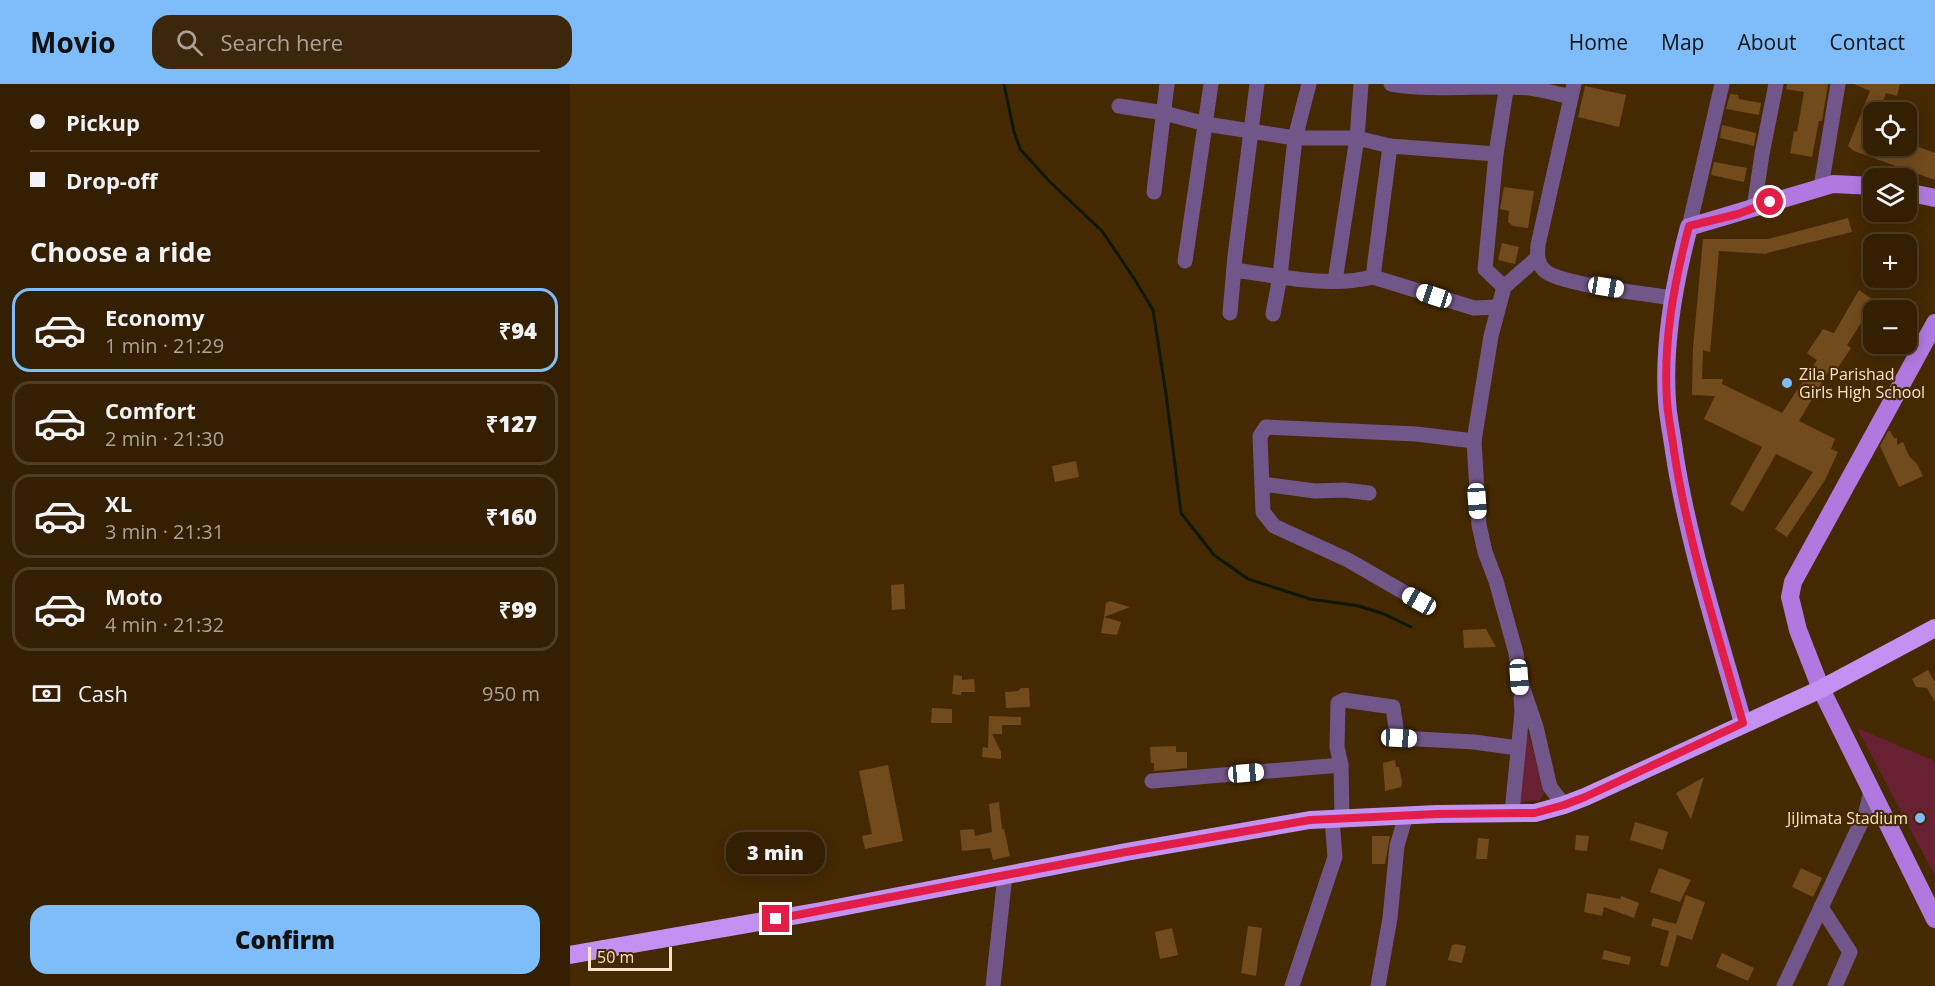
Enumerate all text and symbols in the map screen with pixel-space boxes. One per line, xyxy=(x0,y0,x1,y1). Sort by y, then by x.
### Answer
search box xyxy=(152,15,572,69)
text: Movio xyxy=(30,23,116,61)
icon: search xyxy=(173,26,206,59)
text: Search here xyxy=(221,27,343,57)
text: Home xyxy=(1569,28,1628,56)
text: Map xyxy=(1661,28,1704,56)
text: About xyxy=(1737,28,1797,56)
text: Contact xyxy=(1830,28,1905,56)
map controls xyxy=(1863,102,1917,354)
button: locate xyxy=(1863,102,1917,156)
text: Pickup xyxy=(66,107,140,137)
text: Drop-off xyxy=(66,165,158,195)
button: layers xyxy=(1863,168,1917,222)
route start xyxy=(1756,188,1783,215)
text: Choose a ride xyxy=(30,233,212,270)
button: + xyxy=(1863,234,1917,288)
car xyxy=(1587,275,1625,299)
car xyxy=(1414,282,1454,310)
button: − xyxy=(1863,300,1917,354)
text: Economy xyxy=(105,302,204,332)
icon: car xyxy=(33,303,87,357)
text: ₹94 xyxy=(499,315,537,345)
text: 1 min · 21:29 xyxy=(105,332,224,359)
place label: Zila Parishad Girls High School xyxy=(1799,363,1925,403)
marker: Zila Parishad Girls High School xyxy=(1780,376,1794,390)
text: Comfort xyxy=(105,395,196,425)
icon: car xyxy=(33,396,87,450)
text: ₹127 xyxy=(486,408,537,438)
text: 2 min · 21:30 xyxy=(105,425,224,452)
car xyxy=(1467,482,1487,520)
text: XL xyxy=(105,488,132,518)
icon: car xyxy=(33,489,87,543)
text: ₹160 xyxy=(486,501,537,531)
text: 3 min · 21:31 xyxy=(105,518,224,545)
text: Moto xyxy=(105,581,163,611)
icon: car xyxy=(33,582,87,636)
car xyxy=(1399,584,1439,618)
text: ₹99 xyxy=(499,594,537,624)
text: 4 min · 21:32 xyxy=(105,611,224,638)
car xyxy=(1509,658,1529,696)
icon: cash xyxy=(30,677,63,710)
text: Cash xyxy=(78,678,128,708)
text: 950 m xyxy=(482,680,540,707)
car xyxy=(1381,728,1417,748)
car xyxy=(1227,762,1265,784)
place label: JiJimata Stadium xyxy=(1785,807,1908,829)
marker: JiJimata Stadium xyxy=(1913,811,1927,825)
callout: 3 min xyxy=(726,832,826,874)
text: 3 min xyxy=(747,839,804,866)
button: Confirm xyxy=(30,905,540,974)
route end xyxy=(762,905,789,932)
scale bar xyxy=(588,944,672,972)
text: 50 m xyxy=(597,946,634,968)

